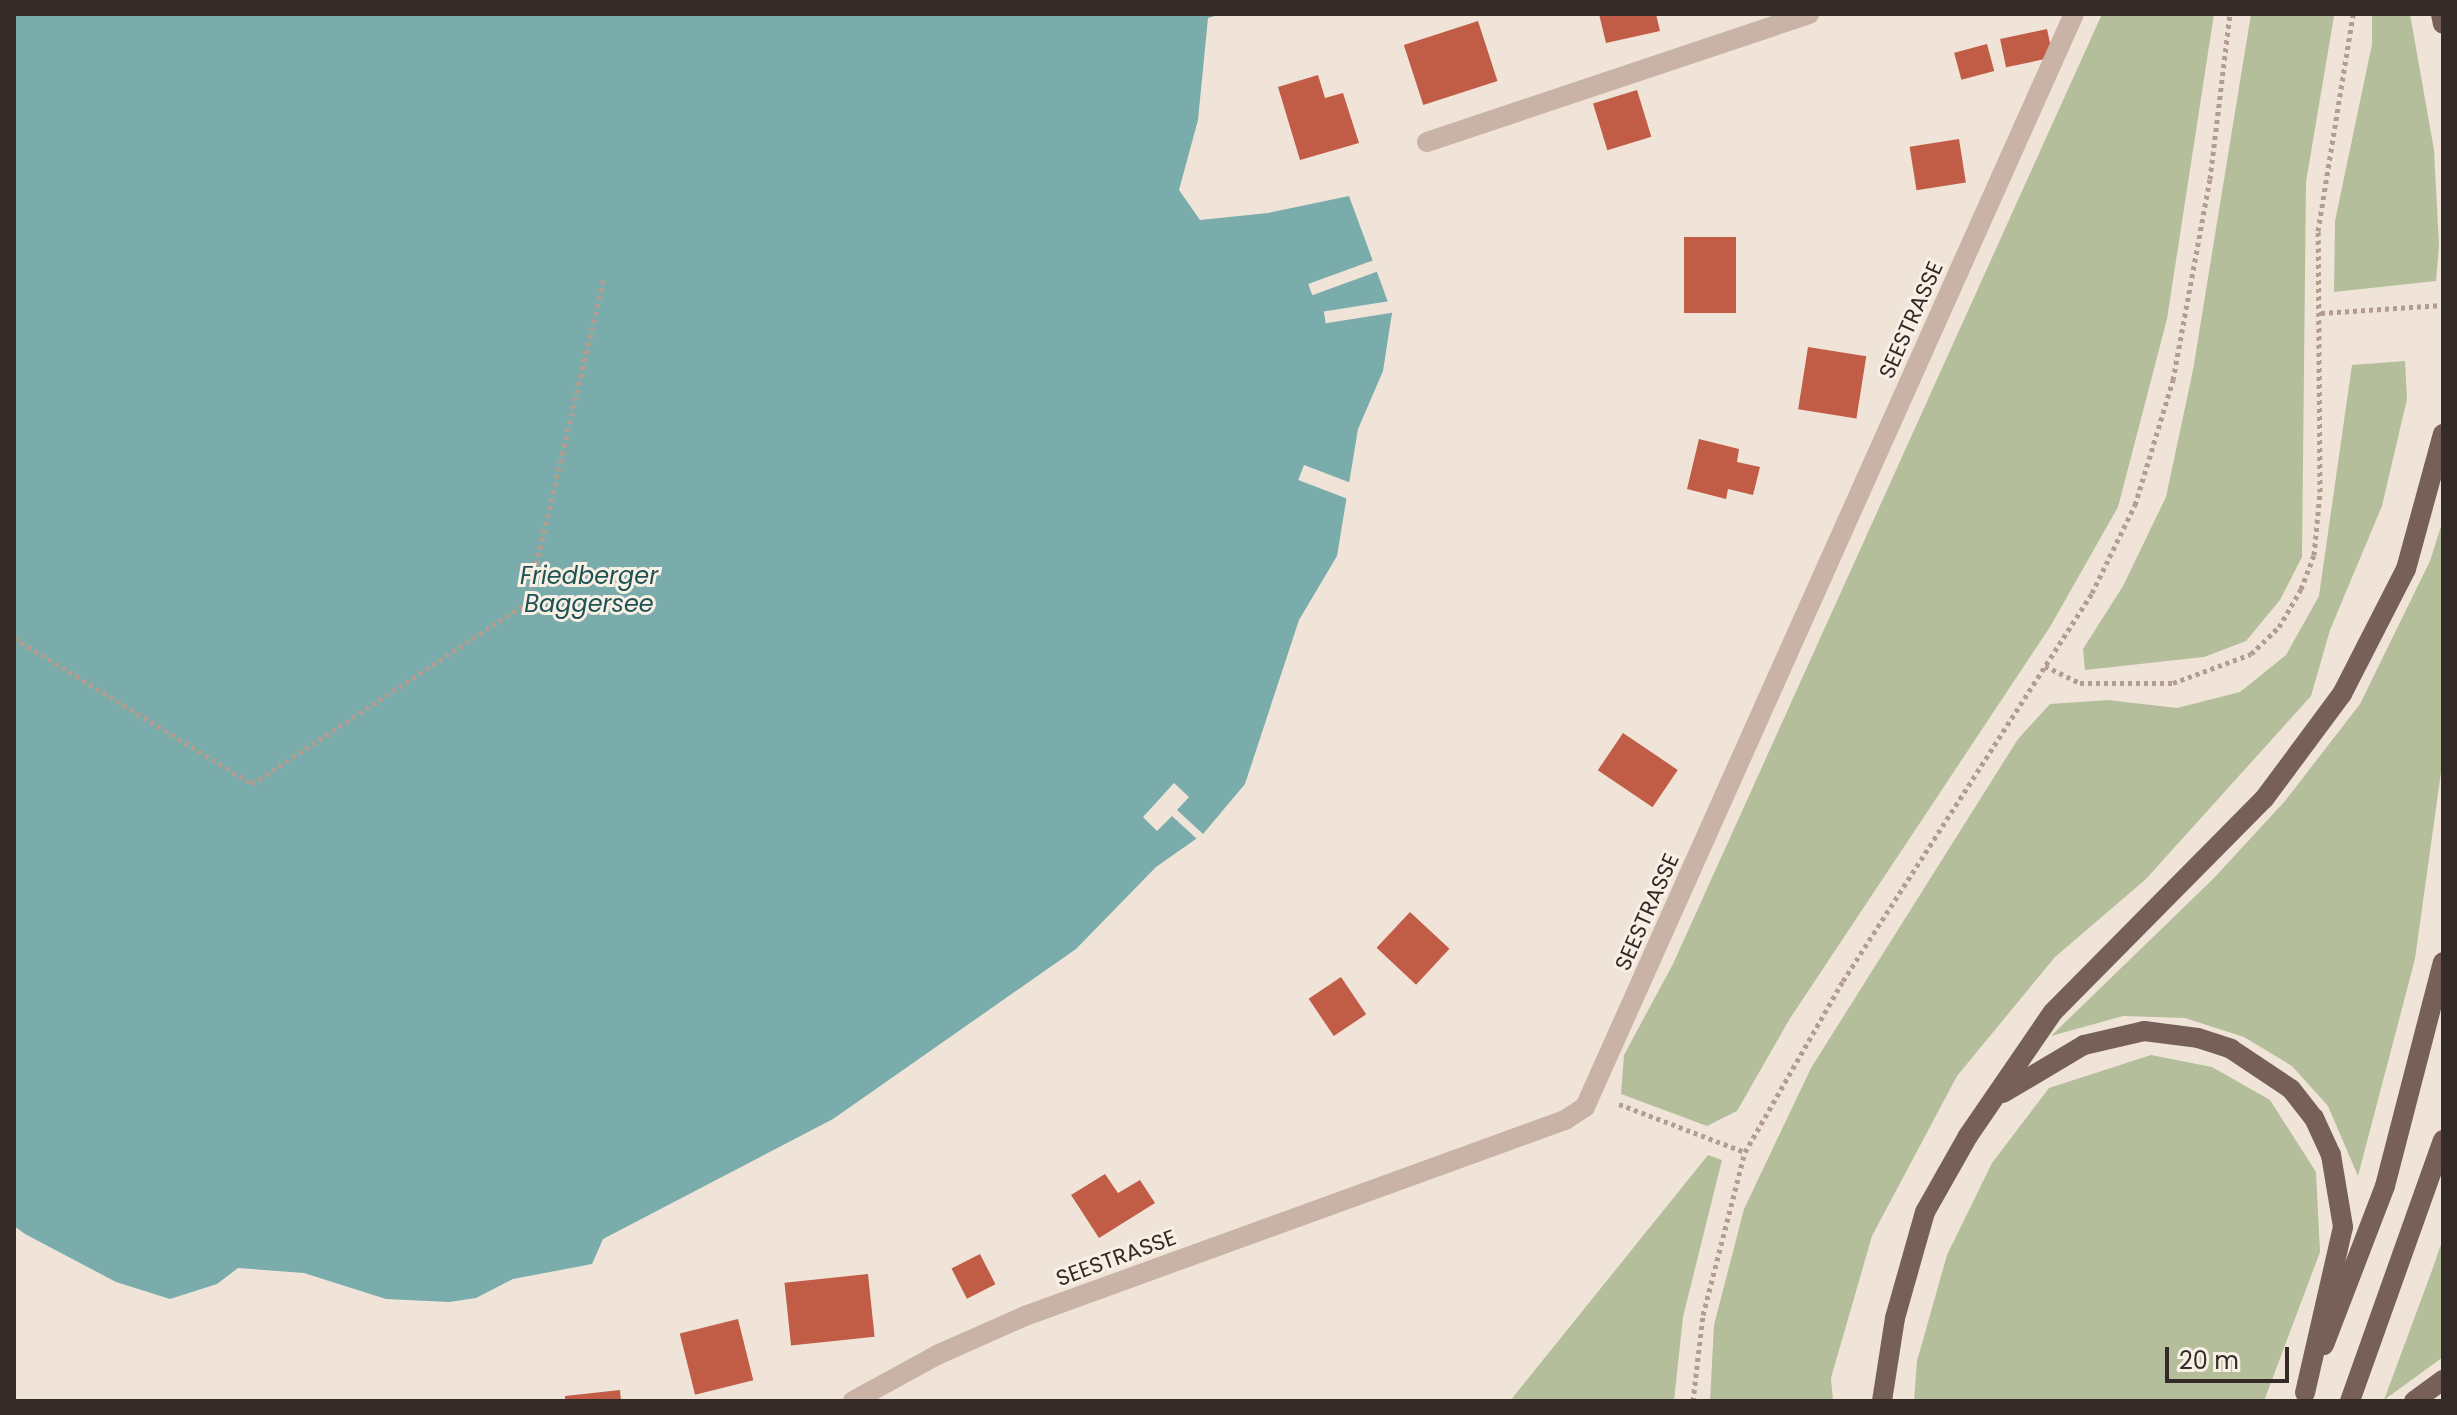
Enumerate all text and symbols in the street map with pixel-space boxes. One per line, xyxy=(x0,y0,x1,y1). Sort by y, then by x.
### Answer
street label: SEESTRASSE xyxy=(1873,257,1949,383)
water label: Friedberger Baggersee xyxy=(520,562,658,618)
street label: SEESTRASSE xyxy=(1609,849,1685,975)
street label: SEESTRASSE xyxy=(1052,1224,1180,1292)
scale bar xyxy=(2169,1331,2293,1381)
text: 20 m xyxy=(2179,1344,2239,1377)

